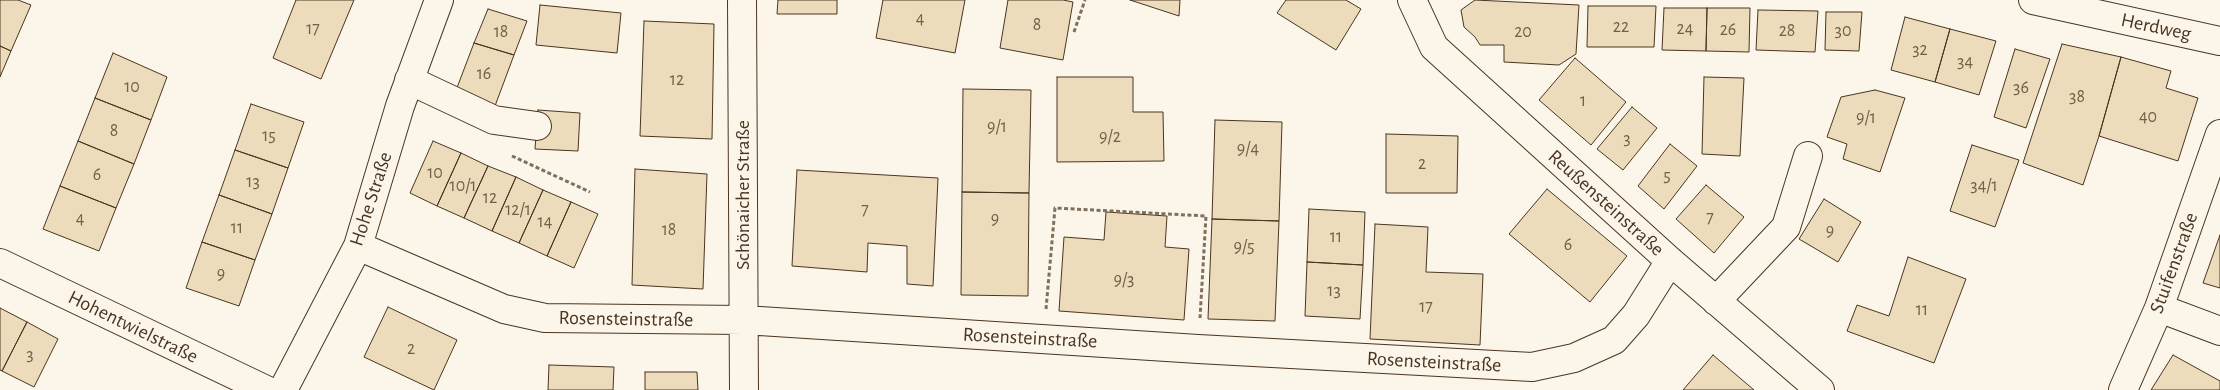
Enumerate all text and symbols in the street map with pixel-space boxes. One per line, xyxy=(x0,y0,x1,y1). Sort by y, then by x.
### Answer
house number: 4 xyxy=(916,8,924,30)
street label: Herdweg xyxy=(2119,8,2193,46)
house number: 8 xyxy=(1033,14,1041,36)
house number: 22 xyxy=(1613,16,1629,38)
house number: 17 xyxy=(306,18,320,40)
house number: 24 xyxy=(1677,18,1693,40)
house number: 26 xyxy=(1720,19,1736,41)
house number: 28 xyxy=(1779,20,1795,42)
house number: 30 xyxy=(1835,20,1851,42)
house number: 18 xyxy=(494,21,508,43)
house number: 20 xyxy=(1514,21,1532,43)
house number: 32 xyxy=(1912,39,1928,61)
house number: 34 xyxy=(1957,51,1973,73)
house number: 16 xyxy=(477,63,491,85)
house number: 12 xyxy=(670,69,684,91)
house number: 10 xyxy=(124,76,140,98)
house number: 36 xyxy=(2013,77,2029,99)
house number: 38 xyxy=(2069,86,2085,108)
house number: 1 xyxy=(1580,90,1586,112)
house number: 40 xyxy=(2139,106,2157,128)
house number: 9/1 xyxy=(1856,107,1876,129)
house number: 9/1 xyxy=(987,116,1007,138)
house number: 8 xyxy=(110,120,118,142)
street label: Schönaicher Straße xyxy=(731,120,755,270)
house number: 15 xyxy=(262,125,276,147)
house number: 9/2 xyxy=(1099,126,1121,148)
house number: 3 xyxy=(1623,128,1631,150)
house number: 9/4 xyxy=(1237,138,1259,160)
street label: Reußensteinstraße xyxy=(1543,145,1669,261)
street label: Hohe Straße xyxy=(345,149,397,249)
house number: 2 xyxy=(1418,153,1426,175)
house number: 10 xyxy=(427,162,443,184)
house number: 6 xyxy=(93,164,101,186)
house number: 5 xyxy=(1663,165,1671,187)
house number: 13 xyxy=(246,171,260,193)
house number: 10/1 xyxy=(449,175,477,197)
house number: 34/1 xyxy=(1970,175,1998,197)
house number: 12 xyxy=(483,187,497,209)
house number: 12/1 xyxy=(505,199,531,221)
house number: 7 xyxy=(861,199,869,221)
house number: 7 xyxy=(1706,207,1714,229)
house number: 4 xyxy=(76,208,84,230)
house number: 9 xyxy=(991,208,999,230)
street label: Stuifenstraße xyxy=(2145,209,2203,317)
house number: 14 xyxy=(538,211,552,233)
house number: 11 xyxy=(231,217,243,239)
house number: 18 xyxy=(662,219,676,241)
house number: 9 xyxy=(1826,220,1834,242)
house number: 11 xyxy=(1330,226,1342,248)
house number: 6 xyxy=(1564,234,1572,256)
house number: 9/5 xyxy=(1233,236,1255,258)
house number: 9 xyxy=(217,263,225,285)
house number: 9/3 xyxy=(1113,269,1135,291)
house number: 13 xyxy=(1327,280,1341,302)
street label: Hohentwielstraße xyxy=(64,285,202,369)
house number: 17 xyxy=(1419,296,1433,318)
house number: 11 xyxy=(1916,299,1928,321)
street label: Rosensteinstraße xyxy=(559,306,693,332)
street label: Rosensteinstraße xyxy=(962,322,1098,354)
house number: 2 xyxy=(407,338,415,360)
house number: 3 xyxy=(26,344,34,366)
street label: Rosensteinstraße xyxy=(1366,346,1502,378)

